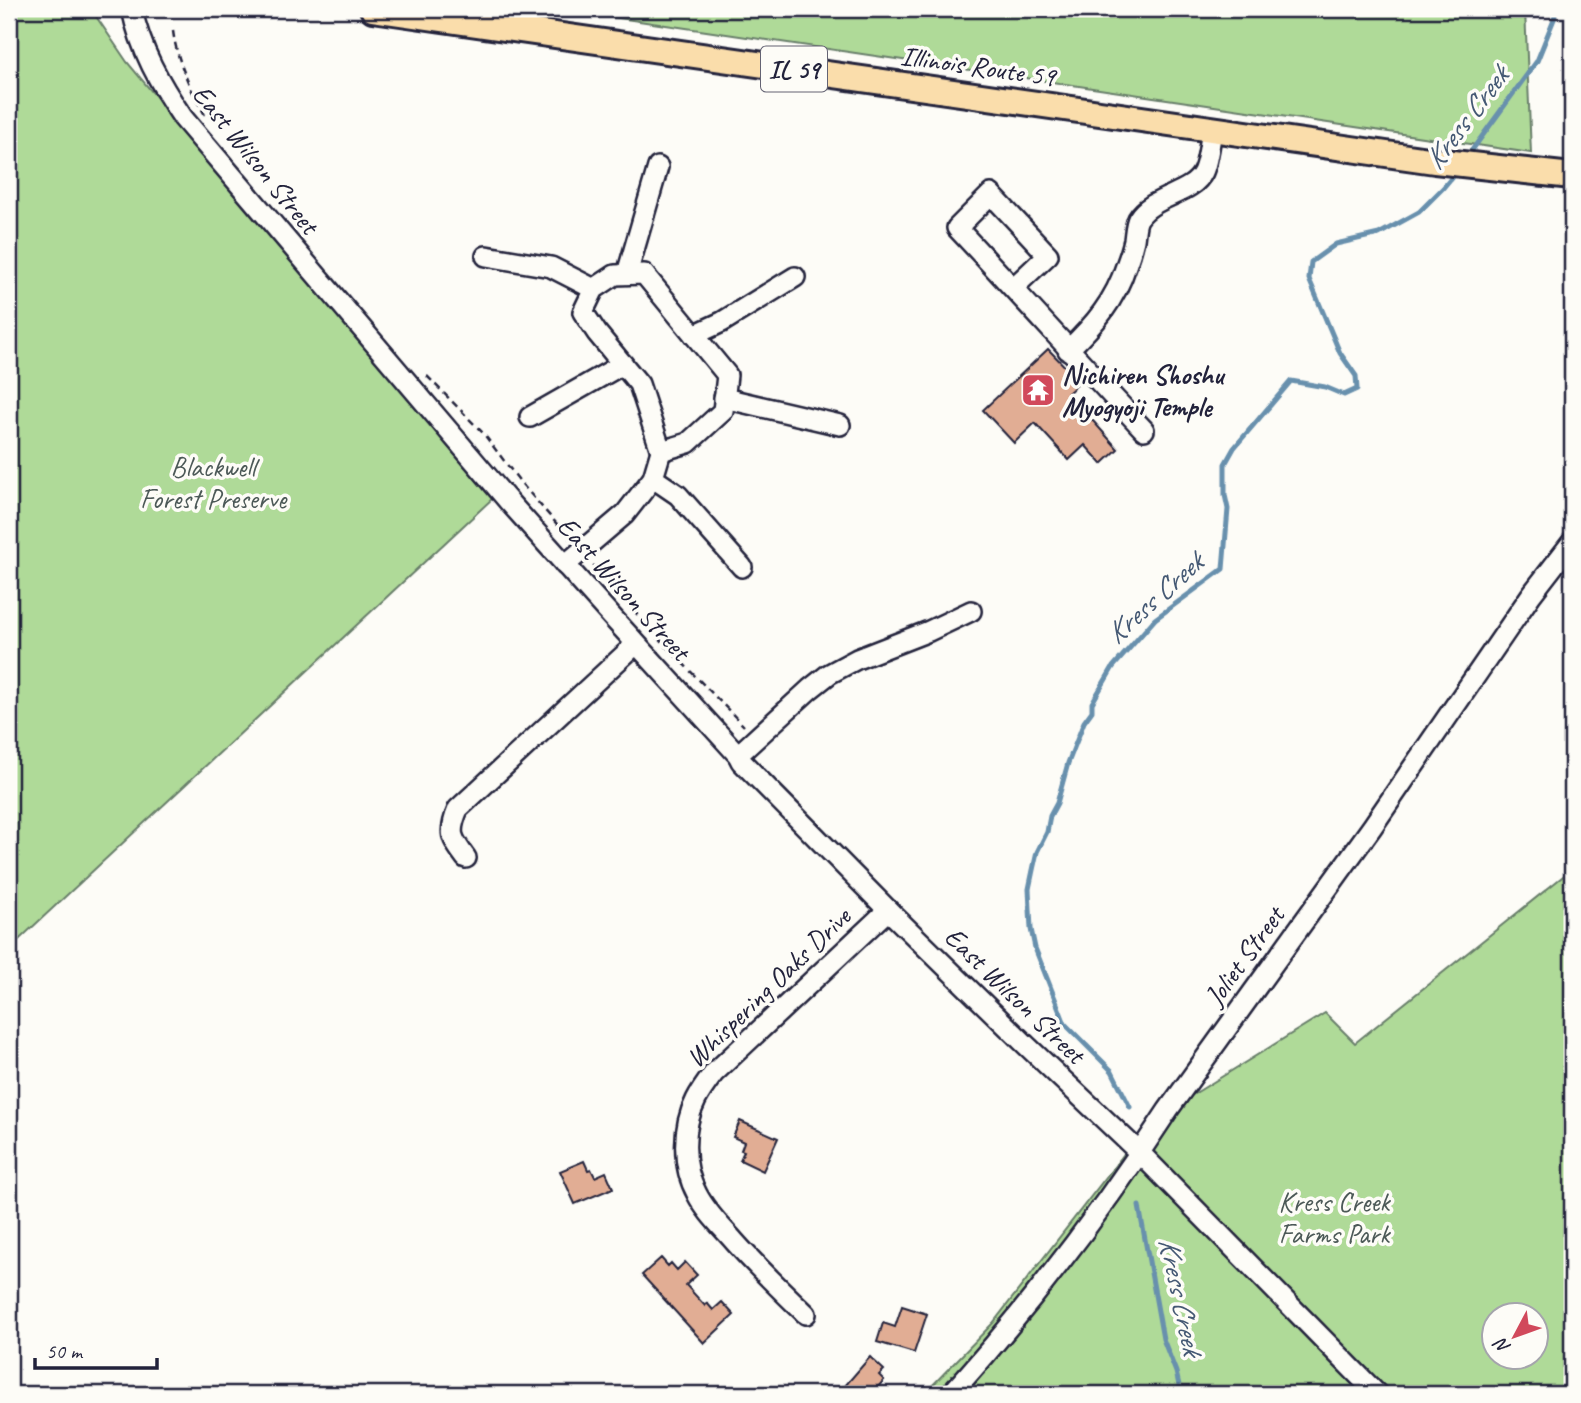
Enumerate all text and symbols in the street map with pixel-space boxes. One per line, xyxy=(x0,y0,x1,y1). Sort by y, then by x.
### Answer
street label: Illinois Route 59 xyxy=(898,38,1060,95)
road number: IL 59 xyxy=(761,46,827,92)
water label: Kress Creek xyxy=(1415,55,1520,177)
street label: East Wilson Street xyxy=(185,77,329,243)
place label: Nichiren Shoshu Myogyoji Temple xyxy=(1062,357,1226,424)
temple icon: Nichiren Shoshu Myogyoji Temple xyxy=(1019,371,1057,409)
park label: Blackwell Forest Preserve xyxy=(140,449,288,516)
street label: East Wilson Street xyxy=(550,509,700,669)
water label: Kress Creek xyxy=(1097,541,1215,652)
street label: Whispering Oaks Drive xyxy=(678,898,859,1074)
street label: Joliet Street xyxy=(1195,898,1293,1014)
street label: East Wilson Street xyxy=(937,919,1095,1073)
park label: Kress Creek Farms Park xyxy=(1279,1184,1391,1251)
water label: Kress Creek xyxy=(1150,1234,1213,1363)
north arrow xyxy=(1480,1302,1550,1372)
scale bar xyxy=(35,1326,158,1370)
text: N xyxy=(1488,1332,1516,1359)
text: 50 m xyxy=(46,1338,84,1364)

